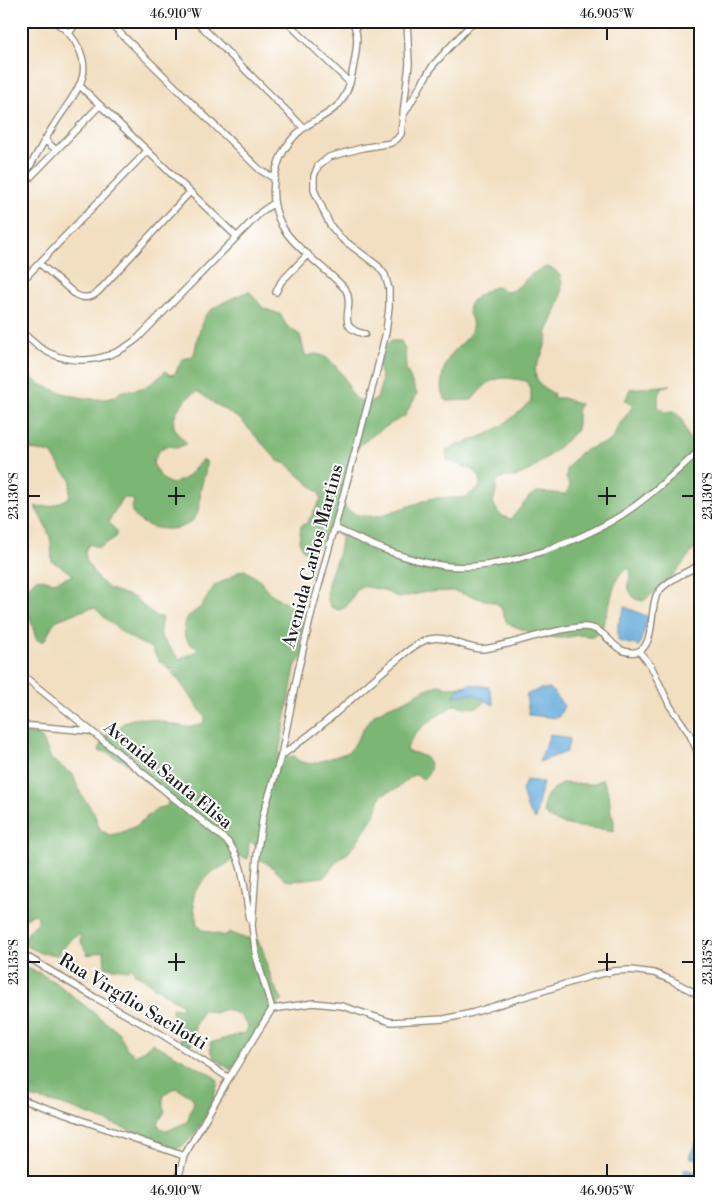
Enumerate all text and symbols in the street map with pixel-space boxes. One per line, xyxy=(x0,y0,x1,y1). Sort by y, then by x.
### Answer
text: 46.910°W xyxy=(150,7,203,22)
text: 46.905°W xyxy=(580,7,635,22)
street label: Avenida Carlos Martins xyxy=(277,462,349,651)
text: 23.130°S xyxy=(7,472,22,520)
text: 23.130°S xyxy=(701,472,716,520)
street label: Avenida Santa Elisa xyxy=(98,715,238,835)
text: 23.135°S xyxy=(7,939,22,985)
text: 23.135°S xyxy=(701,939,716,985)
street label: Rua Virgílio Sacilotti xyxy=(54,948,212,1056)
text: 46.910°W xyxy=(150,1184,203,1199)
text: 46.905°W xyxy=(580,1184,635,1199)

